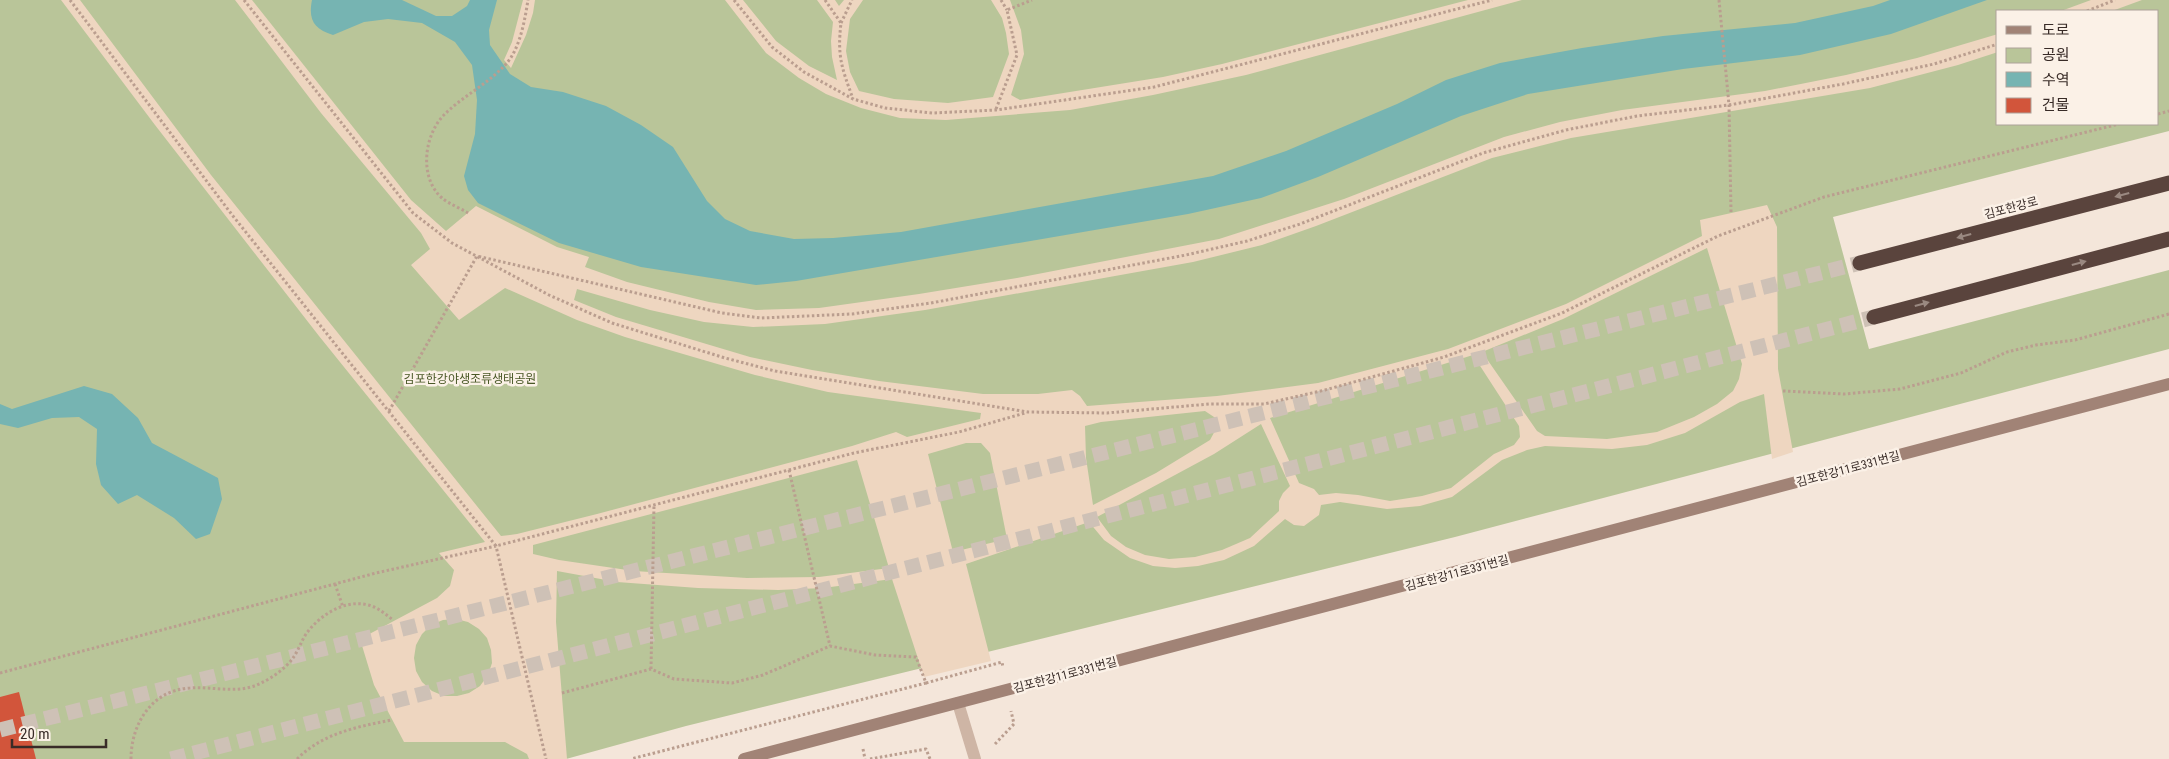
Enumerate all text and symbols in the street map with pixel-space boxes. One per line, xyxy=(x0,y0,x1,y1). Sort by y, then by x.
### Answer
legend xyxy=(1996,10,2159,125)
text: 도로 xyxy=(2042,21,2070,39)
text: 공원 xyxy=(2042,46,2070,64)
text: 수역 xyxy=(2042,71,2070,89)
text: 건물 xyxy=(2042,96,2070,114)
one-way arrow xyxy=(2114,191,2129,199)
street label: 김포한강로 xyxy=(1983,194,2039,222)
one-way arrow xyxy=(1957,232,1972,240)
one-way arrow xyxy=(2071,259,2086,267)
one-way arrow xyxy=(1914,300,1929,308)
park label: 김포한강야생조류생태공원 xyxy=(404,372,536,386)
street label: 김포한강11로331번길 xyxy=(1795,448,1901,490)
street label: 김포한강11로331번길 xyxy=(1404,552,1510,594)
street label: 김포한강11로331번길 xyxy=(1012,654,1118,696)
scale bar xyxy=(12,716,106,748)
text: 20 m xyxy=(20,725,50,743)

